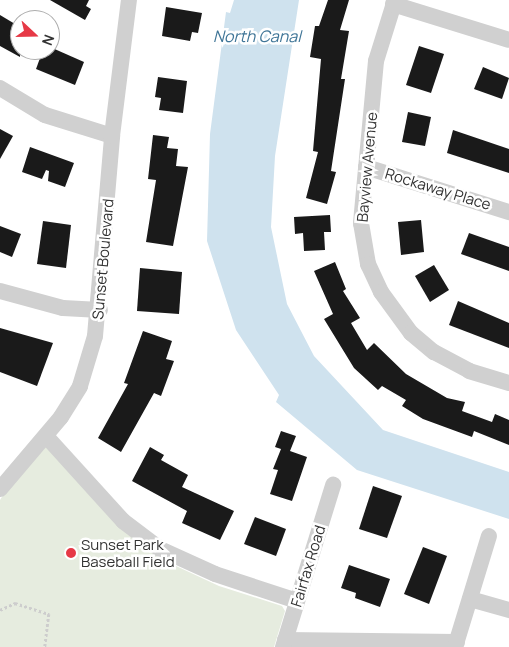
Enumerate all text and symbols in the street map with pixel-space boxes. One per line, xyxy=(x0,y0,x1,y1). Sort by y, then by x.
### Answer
north arrow xyxy=(10,10,60,60)
water label: North Canal xyxy=(213,26,301,46)
text: N xyxy=(38,32,59,48)
street label: Bayview Avenue xyxy=(353,111,381,223)
street label: Rockaway Place xyxy=(383,164,493,214)
street label: Sunset Boulevard xyxy=(89,198,117,320)
street label: Fairfax Road xyxy=(287,523,329,609)
place label: Sunset Park Baseball Field xyxy=(81,535,175,570)
marker: Sunset Park Baseball Field xyxy=(65,547,77,559)

